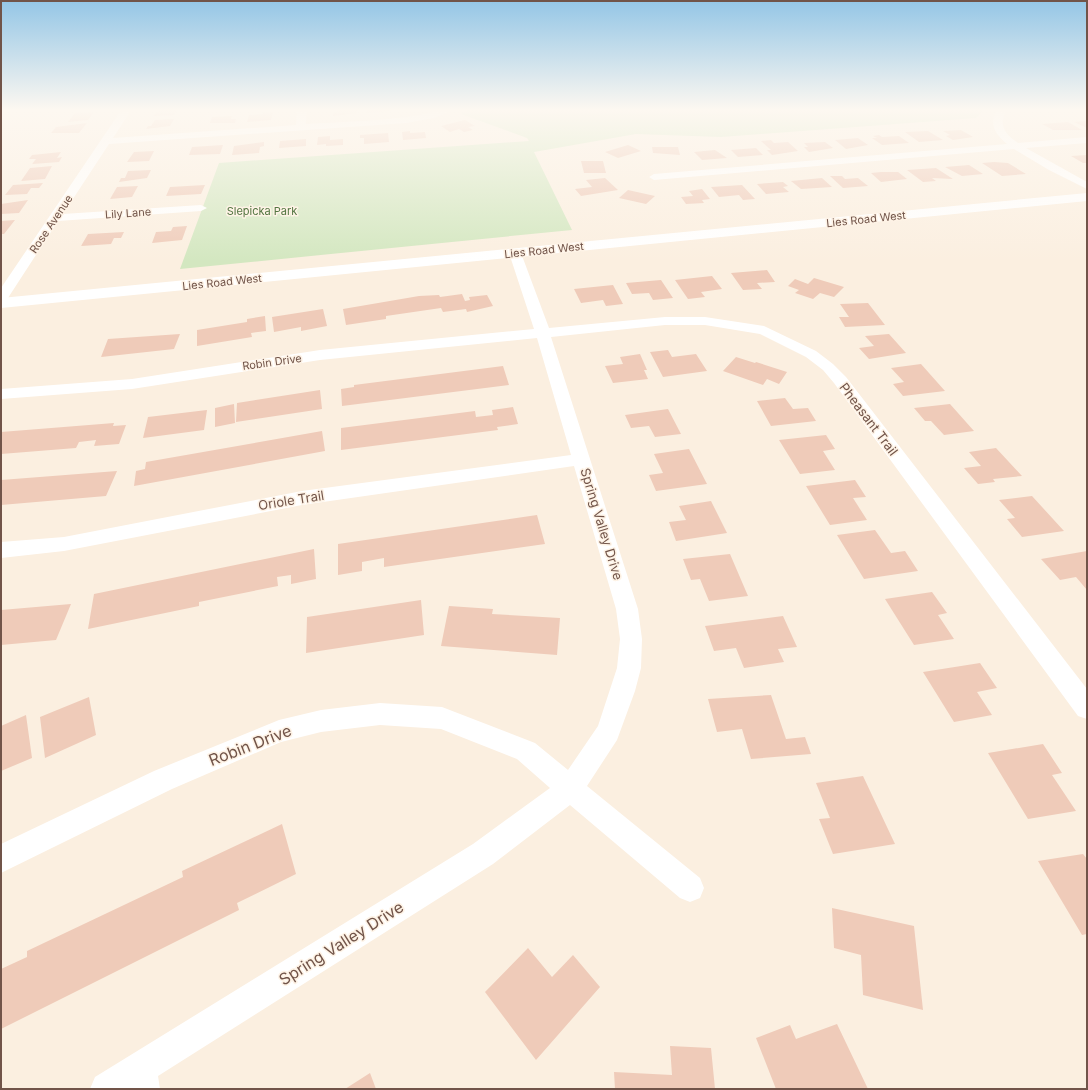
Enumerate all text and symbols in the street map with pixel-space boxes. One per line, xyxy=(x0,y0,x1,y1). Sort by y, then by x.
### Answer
street label: Rose Avenue xyxy=(26,192,76,256)
street label: Lily Lane xyxy=(104,204,152,222)
park label: Slepicka Park xyxy=(227,204,297,218)
street label: Lies Road West xyxy=(826,208,907,230)
street label: Lies Road West xyxy=(504,239,585,261)
street label: Lies Road West xyxy=(182,271,263,293)
street label: Robin Drive xyxy=(241,351,303,373)
street label: Pheasant Trail xyxy=(836,379,902,459)
street label: Spring Valley Drive xyxy=(577,466,627,582)
street label: Oriole Trail xyxy=(257,487,325,513)
street label: Robin Drive xyxy=(206,720,294,770)
street label: Spring Valley Drive xyxy=(275,897,407,989)

